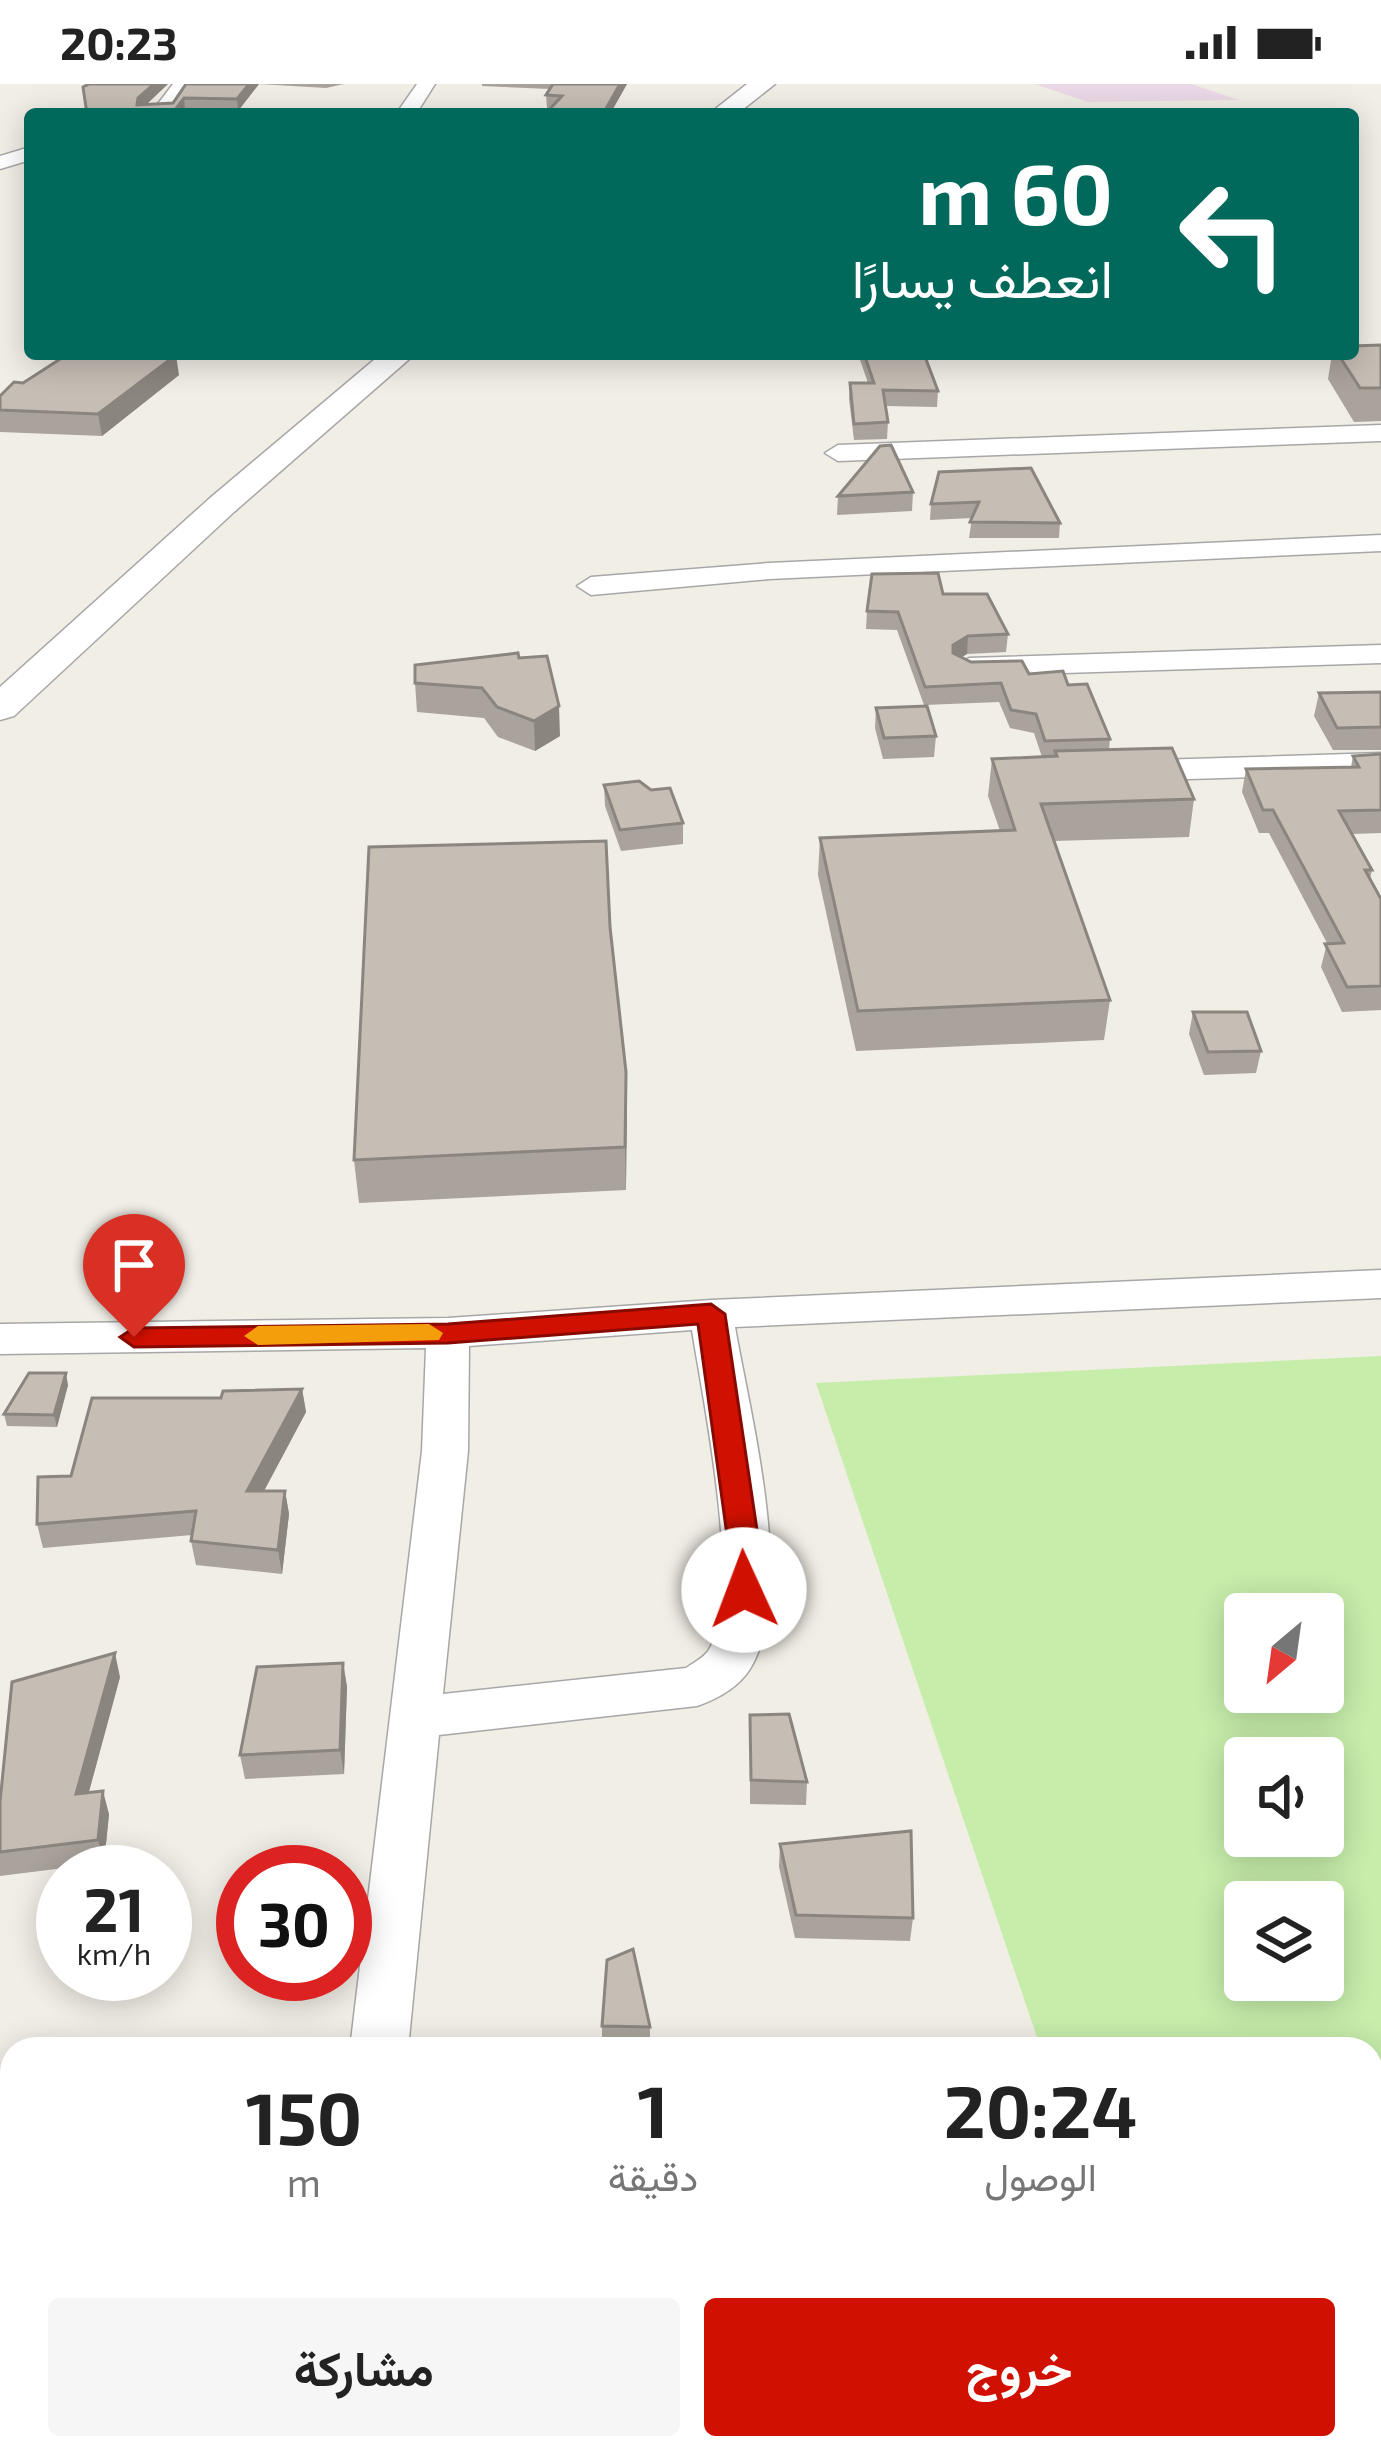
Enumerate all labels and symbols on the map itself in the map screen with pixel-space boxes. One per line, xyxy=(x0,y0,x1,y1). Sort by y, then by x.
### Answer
pin xyxy=(83,1214,185,1337)
position arrow xyxy=(681,1527,807,1653)
north arrow xyxy=(1224,1593,1344,1713)
speed limit sign: 30 xyxy=(216,1845,372,2001)

